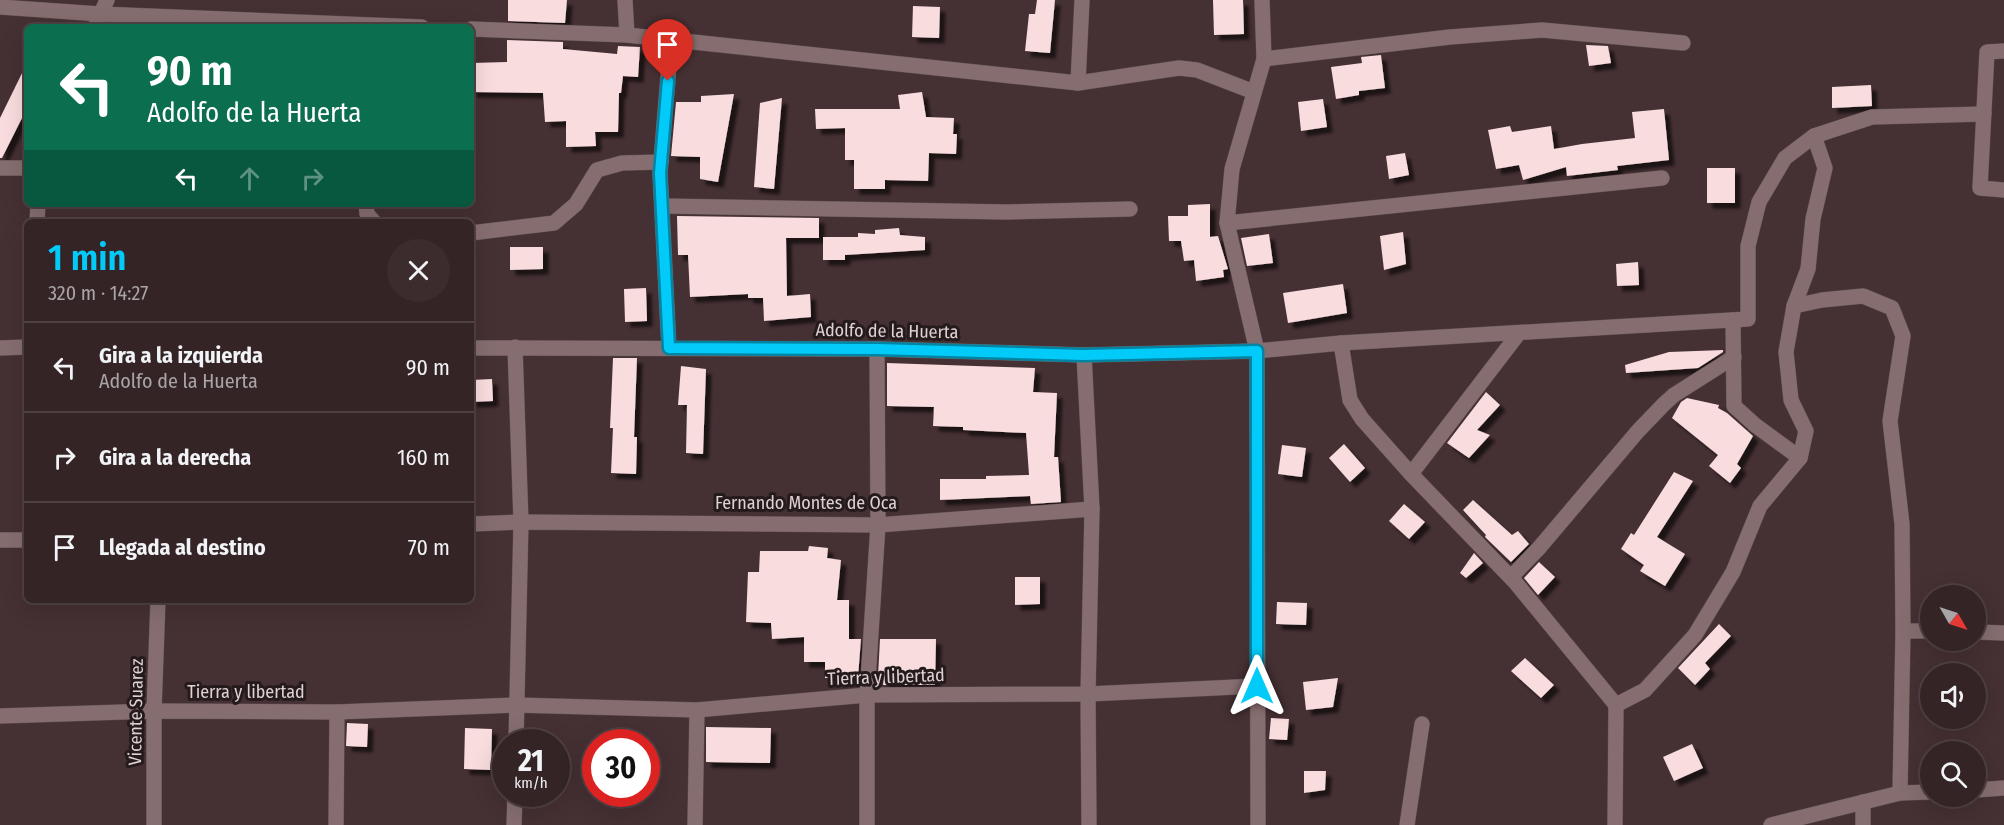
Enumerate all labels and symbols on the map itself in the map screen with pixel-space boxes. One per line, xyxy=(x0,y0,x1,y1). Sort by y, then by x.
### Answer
pin xyxy=(642,19,693,81)
street label: Adolfo de la Huerta xyxy=(815,319,959,343)
street label: Fernando Montes de Oca xyxy=(715,492,897,514)
north arrow xyxy=(1920,585,1986,651)
position arrow xyxy=(1225,654,1289,718)
street label: Vicente Suarez xyxy=(124,658,148,766)
street label: Tierra y libertad xyxy=(827,664,945,690)
street label: Tierra y libertad xyxy=(187,681,305,703)
speed limit sign: 30 xyxy=(582,729,660,807)

